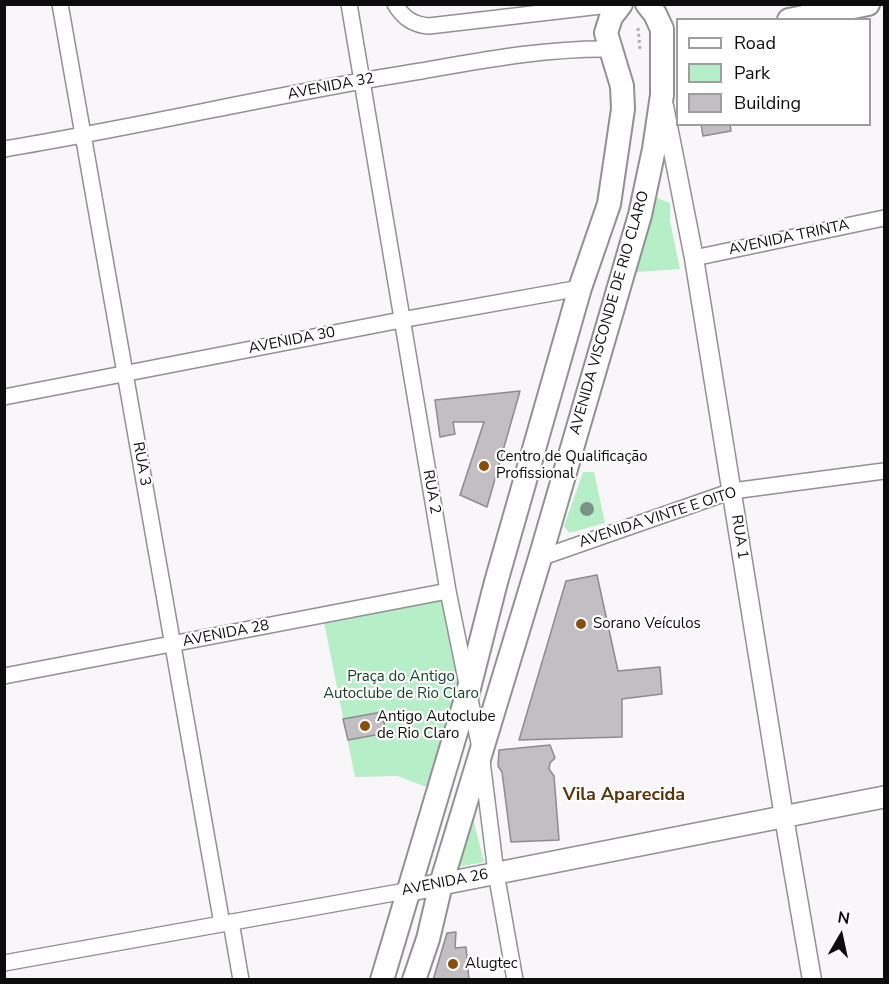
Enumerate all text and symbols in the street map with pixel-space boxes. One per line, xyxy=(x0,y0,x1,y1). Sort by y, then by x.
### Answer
legend xyxy=(676,18,871,126)
text: Road xyxy=(734,31,776,55)
text: Park xyxy=(734,61,770,85)
street label: AVENIDA 32 xyxy=(286,70,376,104)
text: Building xyxy=(734,91,801,115)
street label: AVENIDA VISCONDE DE RIO CLARO xyxy=(567,189,653,437)
street label: AVENIDA TRINTA xyxy=(727,216,851,260)
street label: AVENIDA 30 xyxy=(247,324,337,358)
street label: RUA 3 xyxy=(128,440,154,488)
place label: Centro de Qualificação Profissional xyxy=(496,448,648,483)
marker: Centro de Qualificação Profissional xyxy=(477,459,491,473)
street label: RUA 2 xyxy=(418,468,444,516)
street label: AVENIDA VINTE E OITO xyxy=(577,484,739,552)
street label: RUA 1 xyxy=(727,514,751,560)
place label: Sorano Veículos xyxy=(593,615,701,633)
street label: AVENIDA 28 xyxy=(181,617,271,651)
marker: Sorano Veículos xyxy=(574,617,588,631)
park label: Praça do Antigo Autoclube de Rio Claro xyxy=(323,668,479,703)
place label: Antigo Autoclube de Rio Claro xyxy=(377,708,496,743)
marker: Antigo Autoclube de Rio Claro xyxy=(358,719,372,733)
district label: Vila Aparecida xyxy=(563,785,685,807)
street label: AVENIDA 26 xyxy=(400,866,490,900)
north arrow xyxy=(811,906,871,966)
text: N xyxy=(836,906,851,930)
place label: Alugtec xyxy=(465,955,518,973)
marker: Alugtec xyxy=(446,957,460,971)

